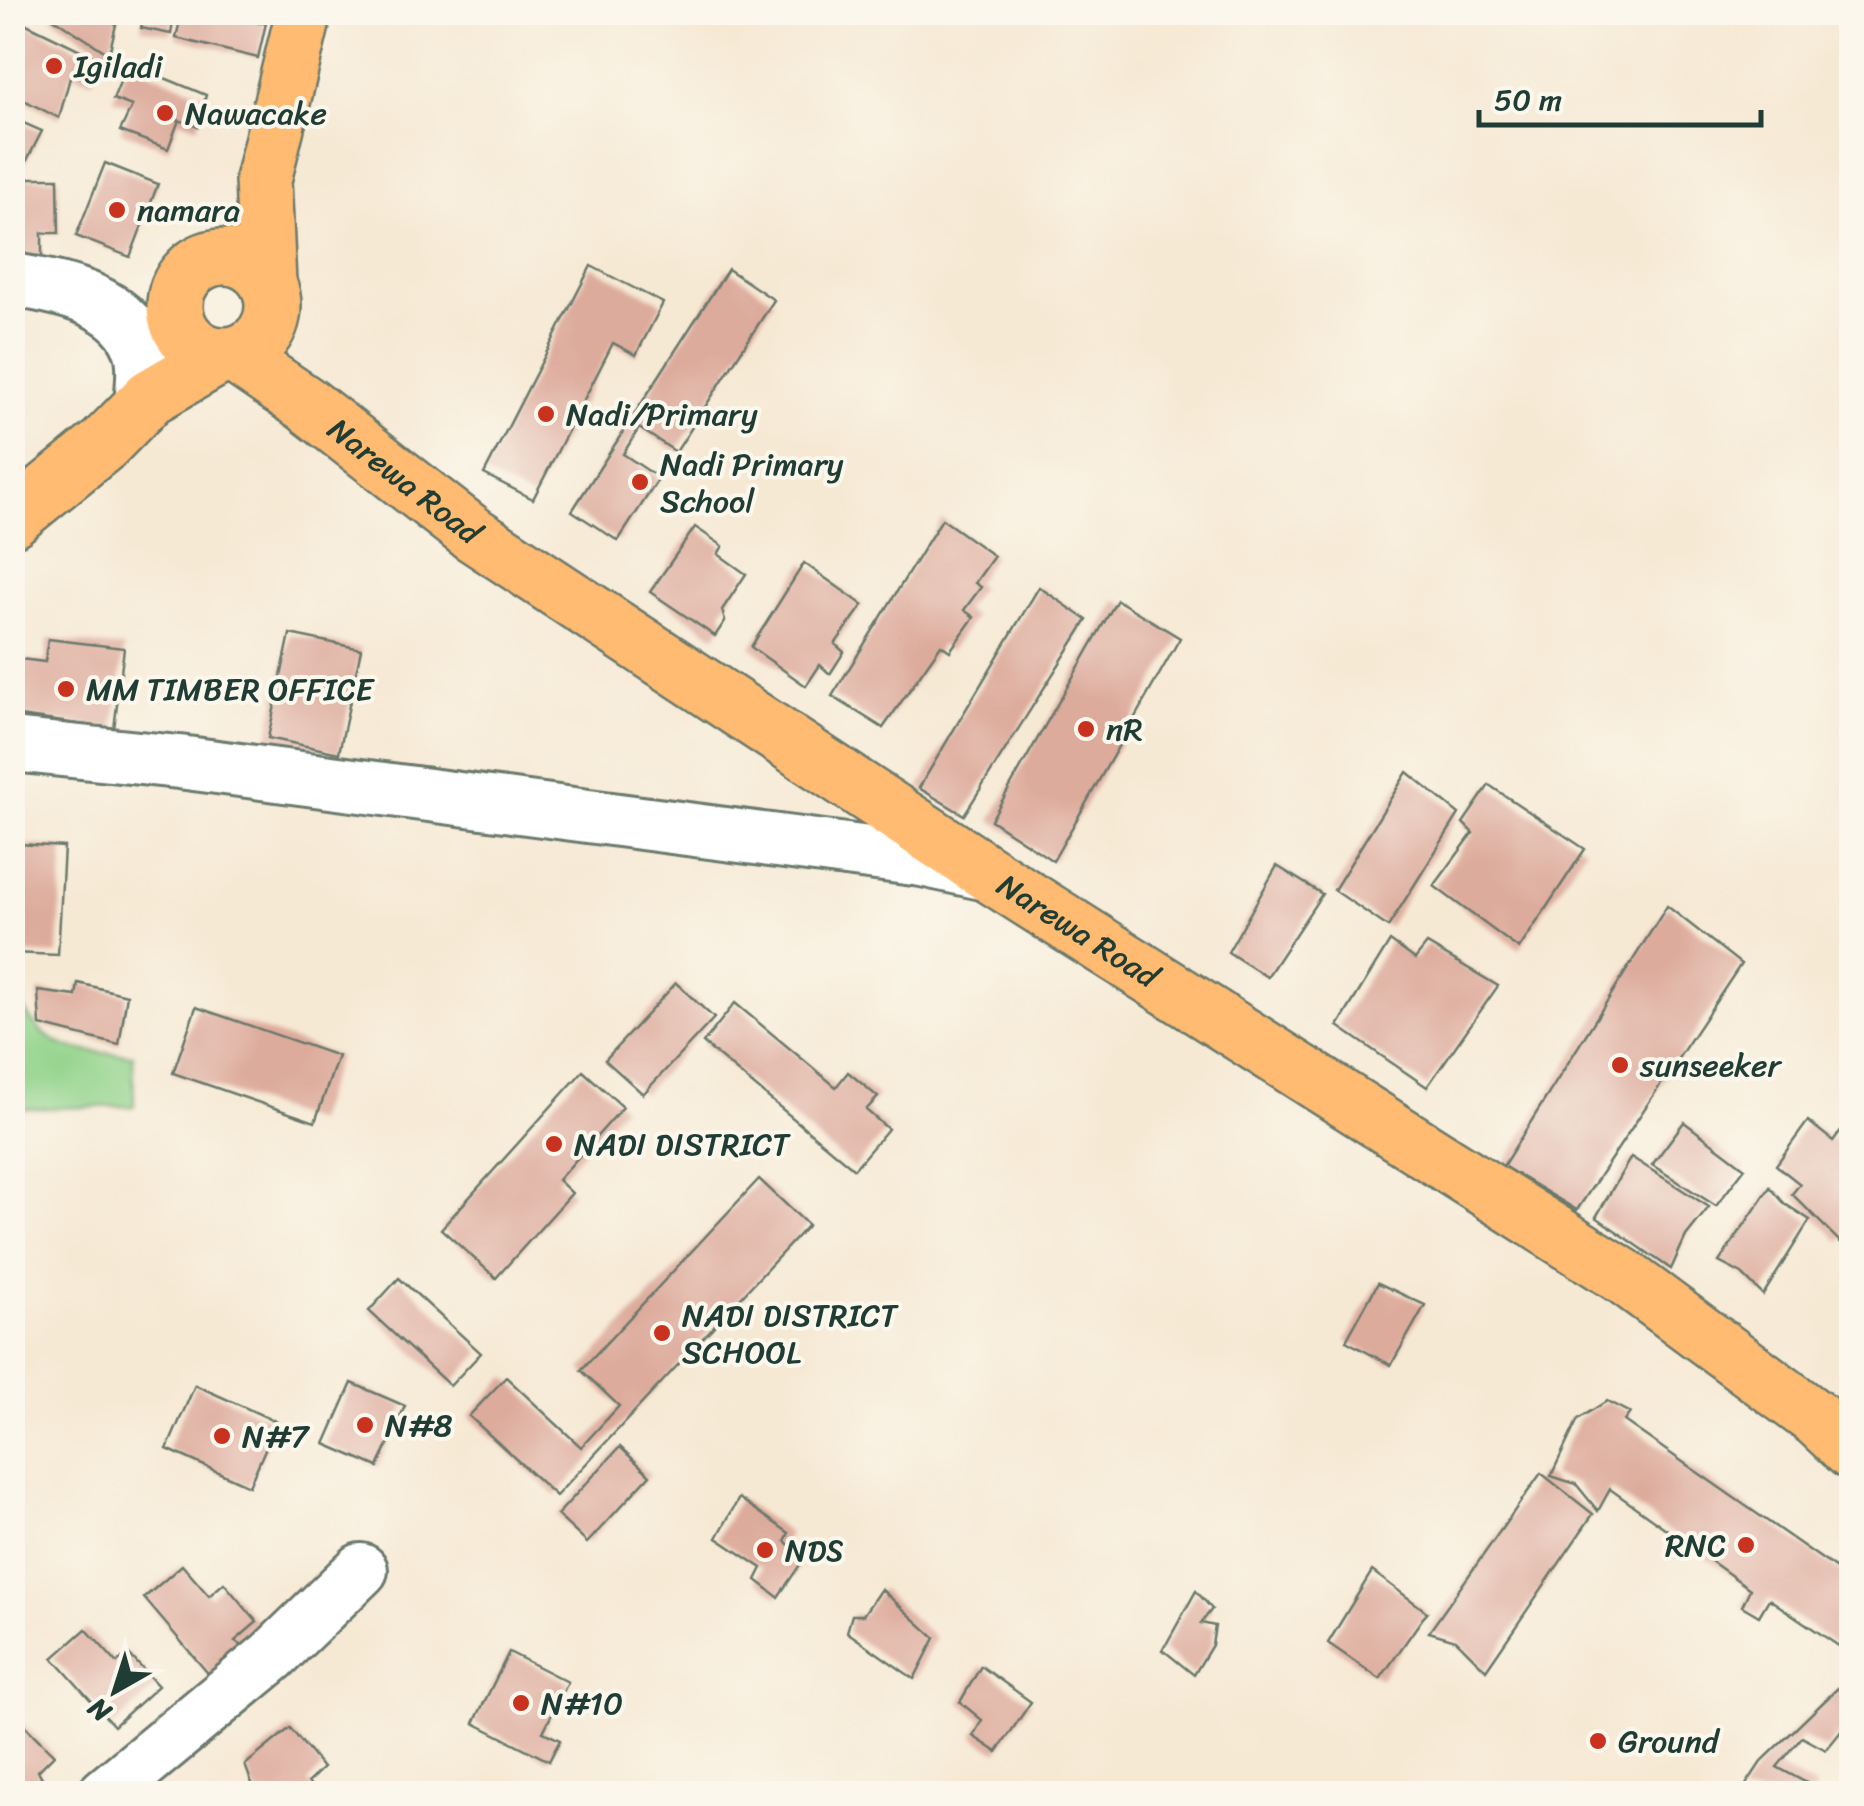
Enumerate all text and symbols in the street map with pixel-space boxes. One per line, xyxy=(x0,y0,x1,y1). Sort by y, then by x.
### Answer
place label: Igiladi xyxy=(73,38,164,95)
marker: Igiladi xyxy=(43,55,65,77)
scale bar xyxy=(1479,65,1762,127)
text: 50 m xyxy=(1494,73,1562,127)
place label: Nawacake xyxy=(185,85,327,142)
marker: Nawacake xyxy=(154,102,176,124)
place label: namara xyxy=(137,182,240,239)
marker: namara xyxy=(106,199,128,221)
place label: Nadi/Primary xyxy=(566,386,758,443)
street label: Narewa Road xyxy=(315,402,496,561)
marker: Nadi/Primary xyxy=(535,403,557,425)
place label: Nadi Primary School xyxy=(660,436,844,530)
marker: Nadi Primary School xyxy=(629,471,651,493)
place label: MM TIMBER OFFICE xyxy=(86,661,376,718)
marker: MM TIMBER OFFICE xyxy=(55,678,77,700)
place label: nR xyxy=(1106,701,1143,758)
marker: nR xyxy=(1075,718,1097,740)
street label: Narewa Road xyxy=(985,858,1172,1005)
place label: sunseeker xyxy=(1639,1037,1783,1094)
marker: sunseeker xyxy=(1609,1054,1631,1076)
place label: NADI DISTRICT xyxy=(574,1116,791,1173)
marker: NADI DISTRICT xyxy=(543,1133,565,1155)
place label: NADI DISTRICT SCHOOL xyxy=(682,1287,899,1381)
marker: NADI DISTRICT SCHOOL xyxy=(651,1322,673,1344)
place label: N#8 xyxy=(385,1397,453,1454)
place label: N#7 xyxy=(242,1408,310,1465)
marker: N#8 xyxy=(354,1414,376,1436)
marker: N#7 xyxy=(211,1425,233,1447)
place label: RNC xyxy=(1665,1517,1726,1574)
place label: NDS xyxy=(785,1522,843,1579)
marker: RNC xyxy=(1735,1534,1757,1556)
marker: NDS xyxy=(754,1539,776,1561)
north arrow xyxy=(65,1641,165,1741)
place label: N#10 xyxy=(541,1675,623,1732)
text: N xyxy=(76,1685,123,1736)
marker: N#10 xyxy=(510,1692,532,1714)
place label: Ground xyxy=(1618,1713,1721,1770)
marker: Ground xyxy=(1587,1730,1609,1752)

